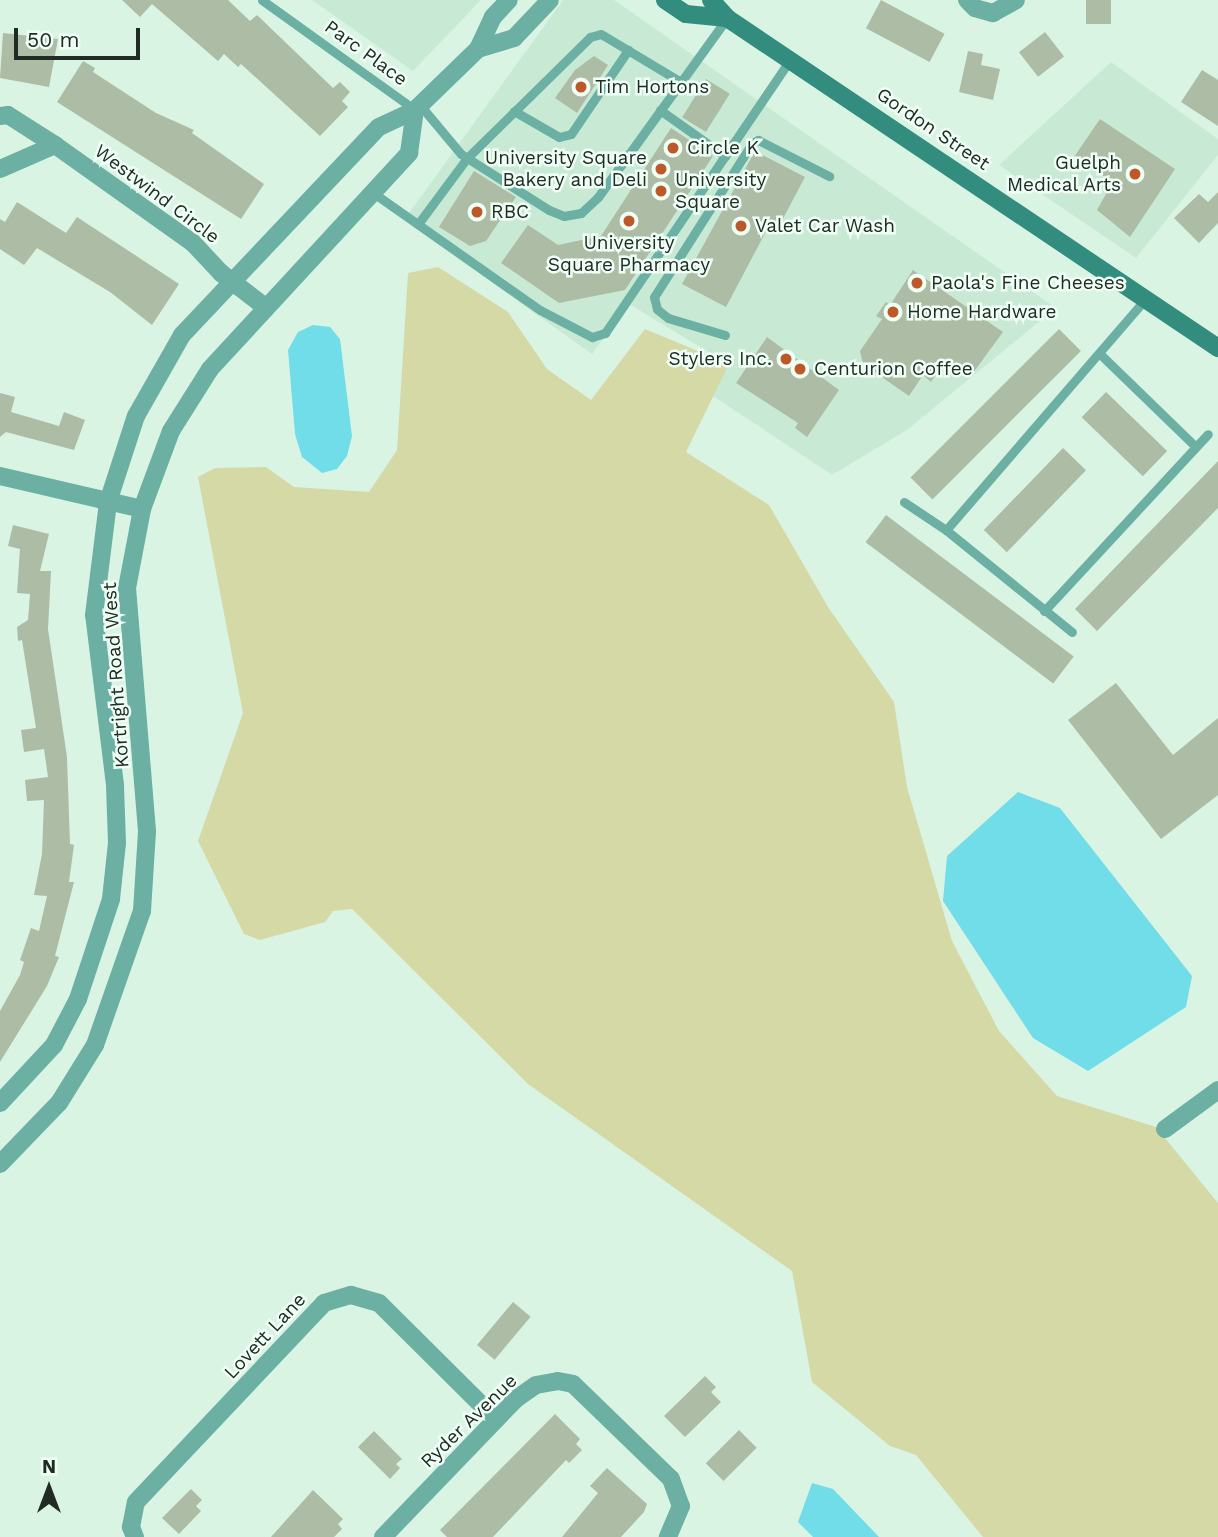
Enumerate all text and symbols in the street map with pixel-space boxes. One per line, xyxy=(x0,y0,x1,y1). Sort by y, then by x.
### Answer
scale bar xyxy=(18,14,144,58)
street label: Parc Place xyxy=(320,15,412,91)
text: 50 m xyxy=(27,27,79,52)
place label: Tim Hortons xyxy=(595,76,709,98)
marker: Tim Hortons xyxy=(573,79,589,95)
street label: Gordon Street xyxy=(872,83,994,175)
place label: Circle K xyxy=(687,137,759,159)
street label: Westwind Circle xyxy=(90,140,224,248)
marker: Circle K xyxy=(665,140,681,156)
place label: University Square Bakery and Deli xyxy=(484,147,647,191)
place label: Guelph Medical Arts xyxy=(1006,152,1121,196)
marker: University Square Bakery and Deli xyxy=(653,161,669,177)
marker: Guelph Medical Arts xyxy=(1127,166,1143,182)
place label: University Square xyxy=(675,169,766,213)
marker: University Square xyxy=(653,183,669,199)
place label: RBC xyxy=(491,201,529,223)
marker: RBC xyxy=(469,204,485,220)
marker: University Square Pharmacy xyxy=(621,213,637,229)
place label: Valet Car Wash xyxy=(755,215,896,237)
marker: Valet Car Wash xyxy=(733,218,749,234)
place label: University Square Pharmacy xyxy=(548,232,710,276)
place label: Paola's Fine Cheeses xyxy=(931,272,1125,294)
marker: Paola's Fine Cheeses xyxy=(909,275,925,291)
place label: Home Hardware xyxy=(907,301,1057,323)
marker: Home Hardware xyxy=(885,304,901,320)
place label: Stylers Inc. xyxy=(668,348,772,370)
marker: Stylers Inc. xyxy=(778,351,794,367)
place label: Centurion Coffee xyxy=(814,358,973,380)
marker: Centurion Coffee xyxy=(792,361,808,377)
street label: Kortright Road West xyxy=(98,581,134,769)
street label: Lovett Lane xyxy=(219,1288,311,1384)
street label: Ryder Avenue xyxy=(416,1369,522,1473)
north arrow xyxy=(14,1453,84,1523)
text: N xyxy=(42,1455,56,1478)

